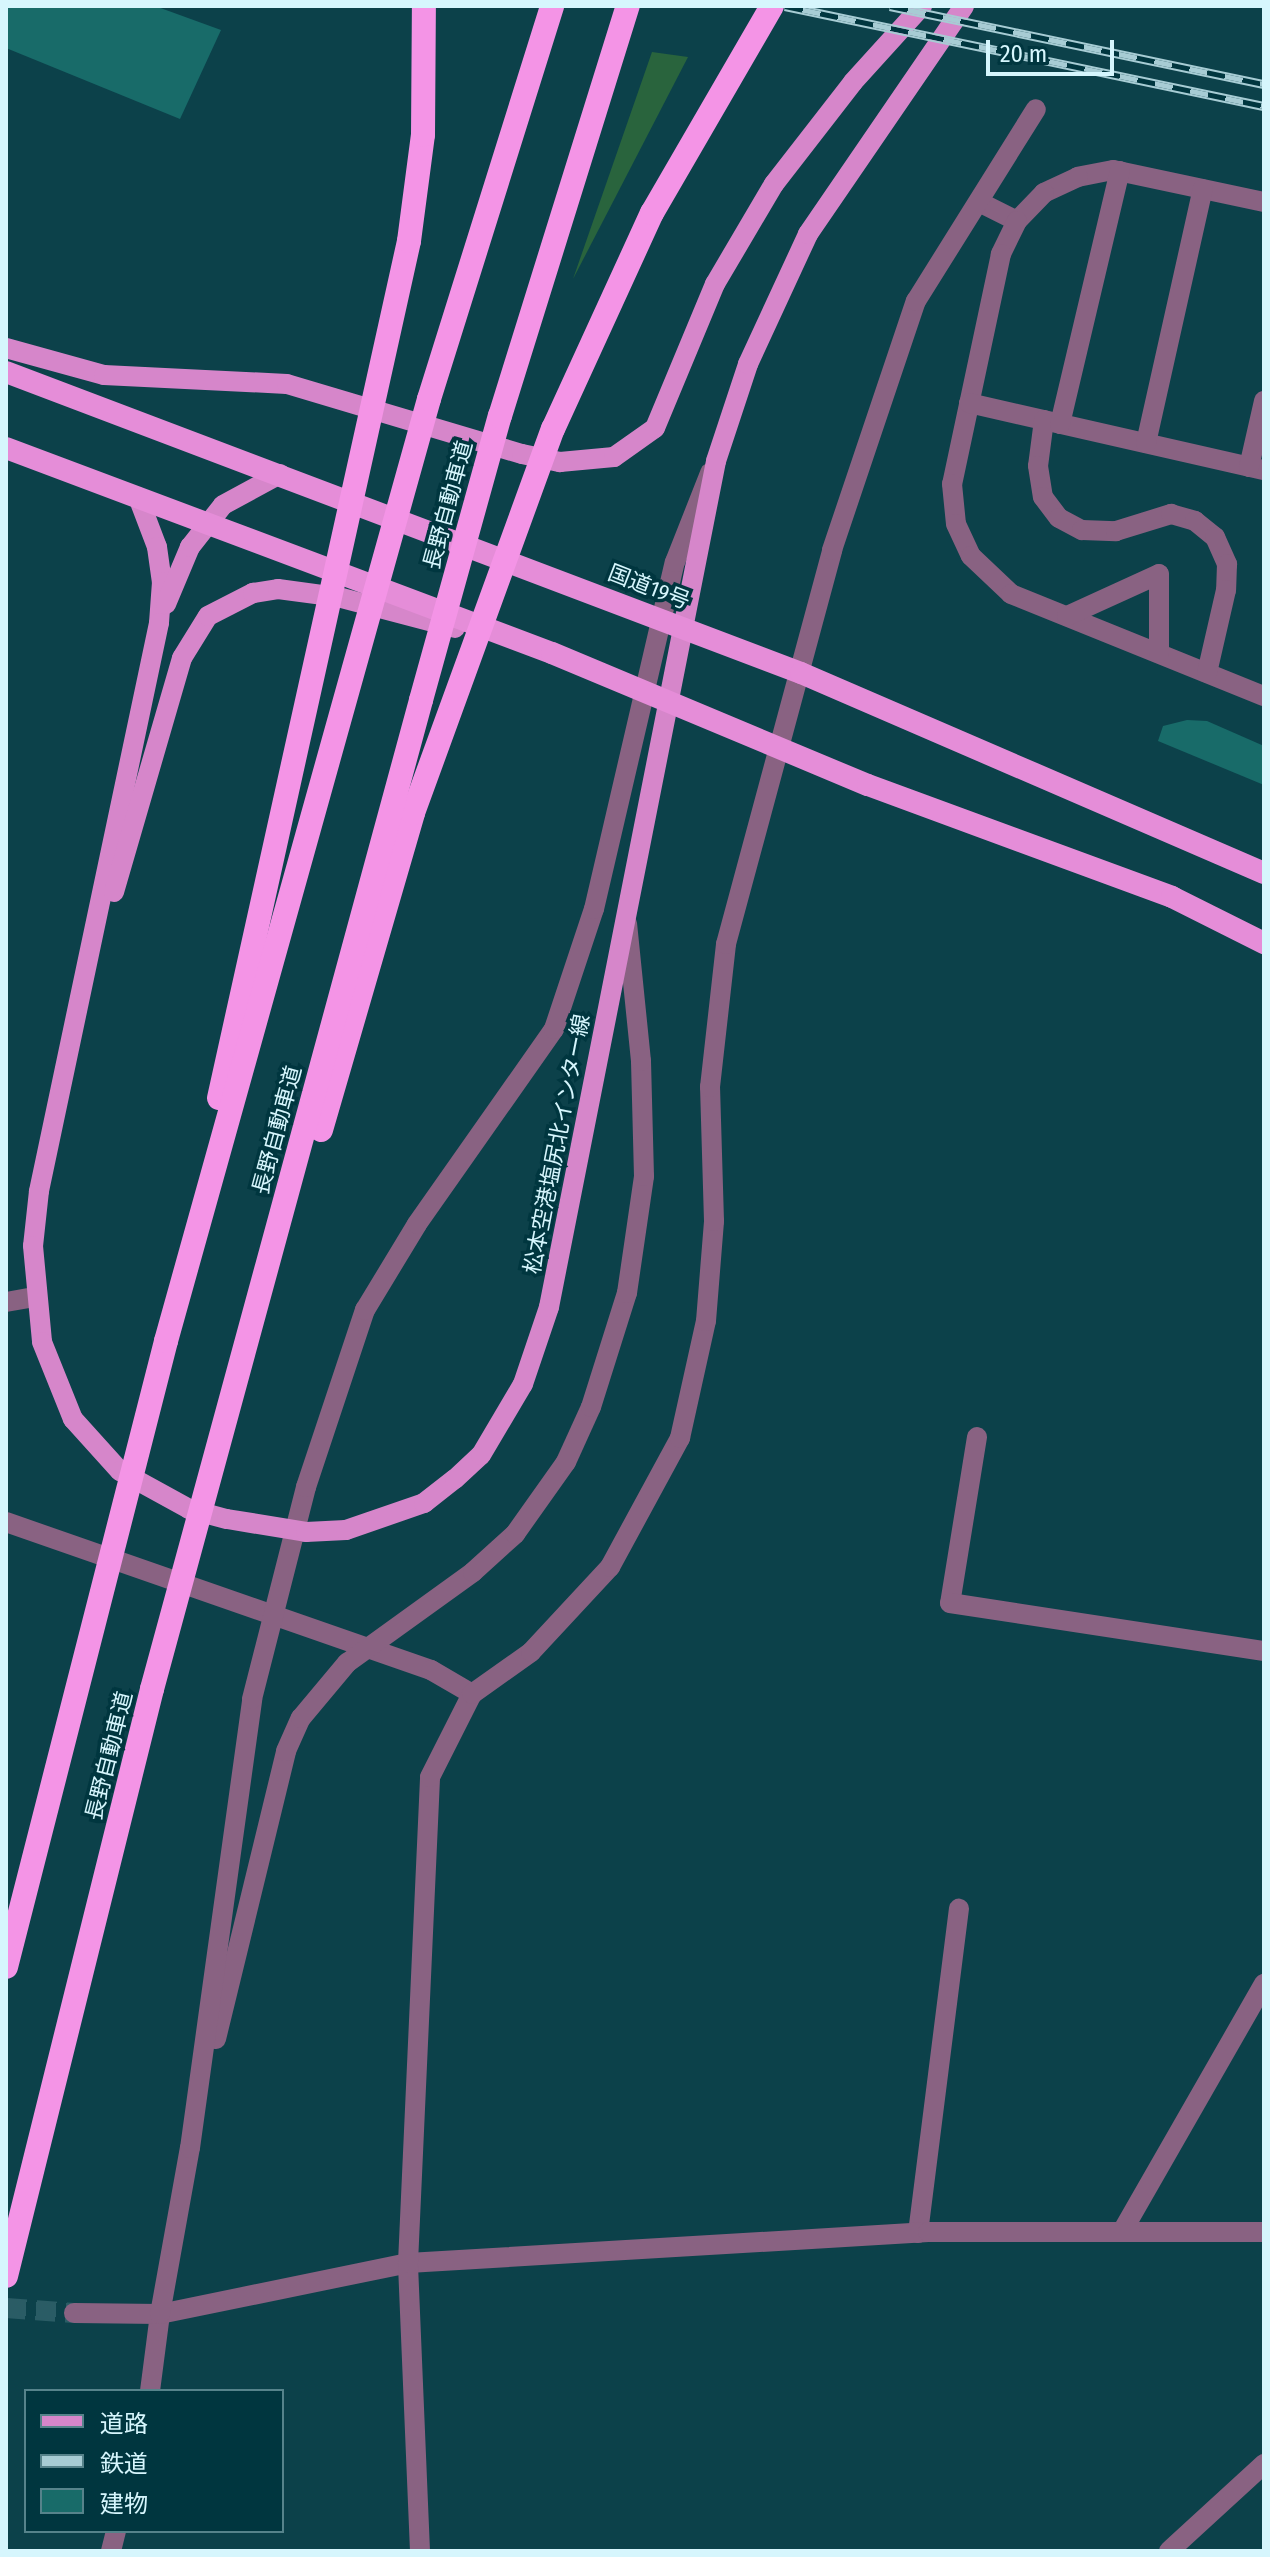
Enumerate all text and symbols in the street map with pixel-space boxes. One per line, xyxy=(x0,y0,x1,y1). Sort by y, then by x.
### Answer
scale bar xyxy=(990,24,1118,74)
text: 20 m xyxy=(1000,40,1047,68)
street label: 長野自動車道 xyxy=(418,438,478,572)
street label: 国道19号 xyxy=(604,559,694,615)
street label: 松本空港塩尻北インター線 xyxy=(519,1012,595,1276)
street label: 長野自動車道 xyxy=(247,1063,307,1197)
street label: 長野自動車道 xyxy=(80,1689,138,1823)
legend xyxy=(24,2389,284,2533)
text: 道路 xyxy=(100,2410,148,2438)
text: 鉄道 xyxy=(100,2450,148,2478)
text: 建物 xyxy=(100,2490,148,2518)

